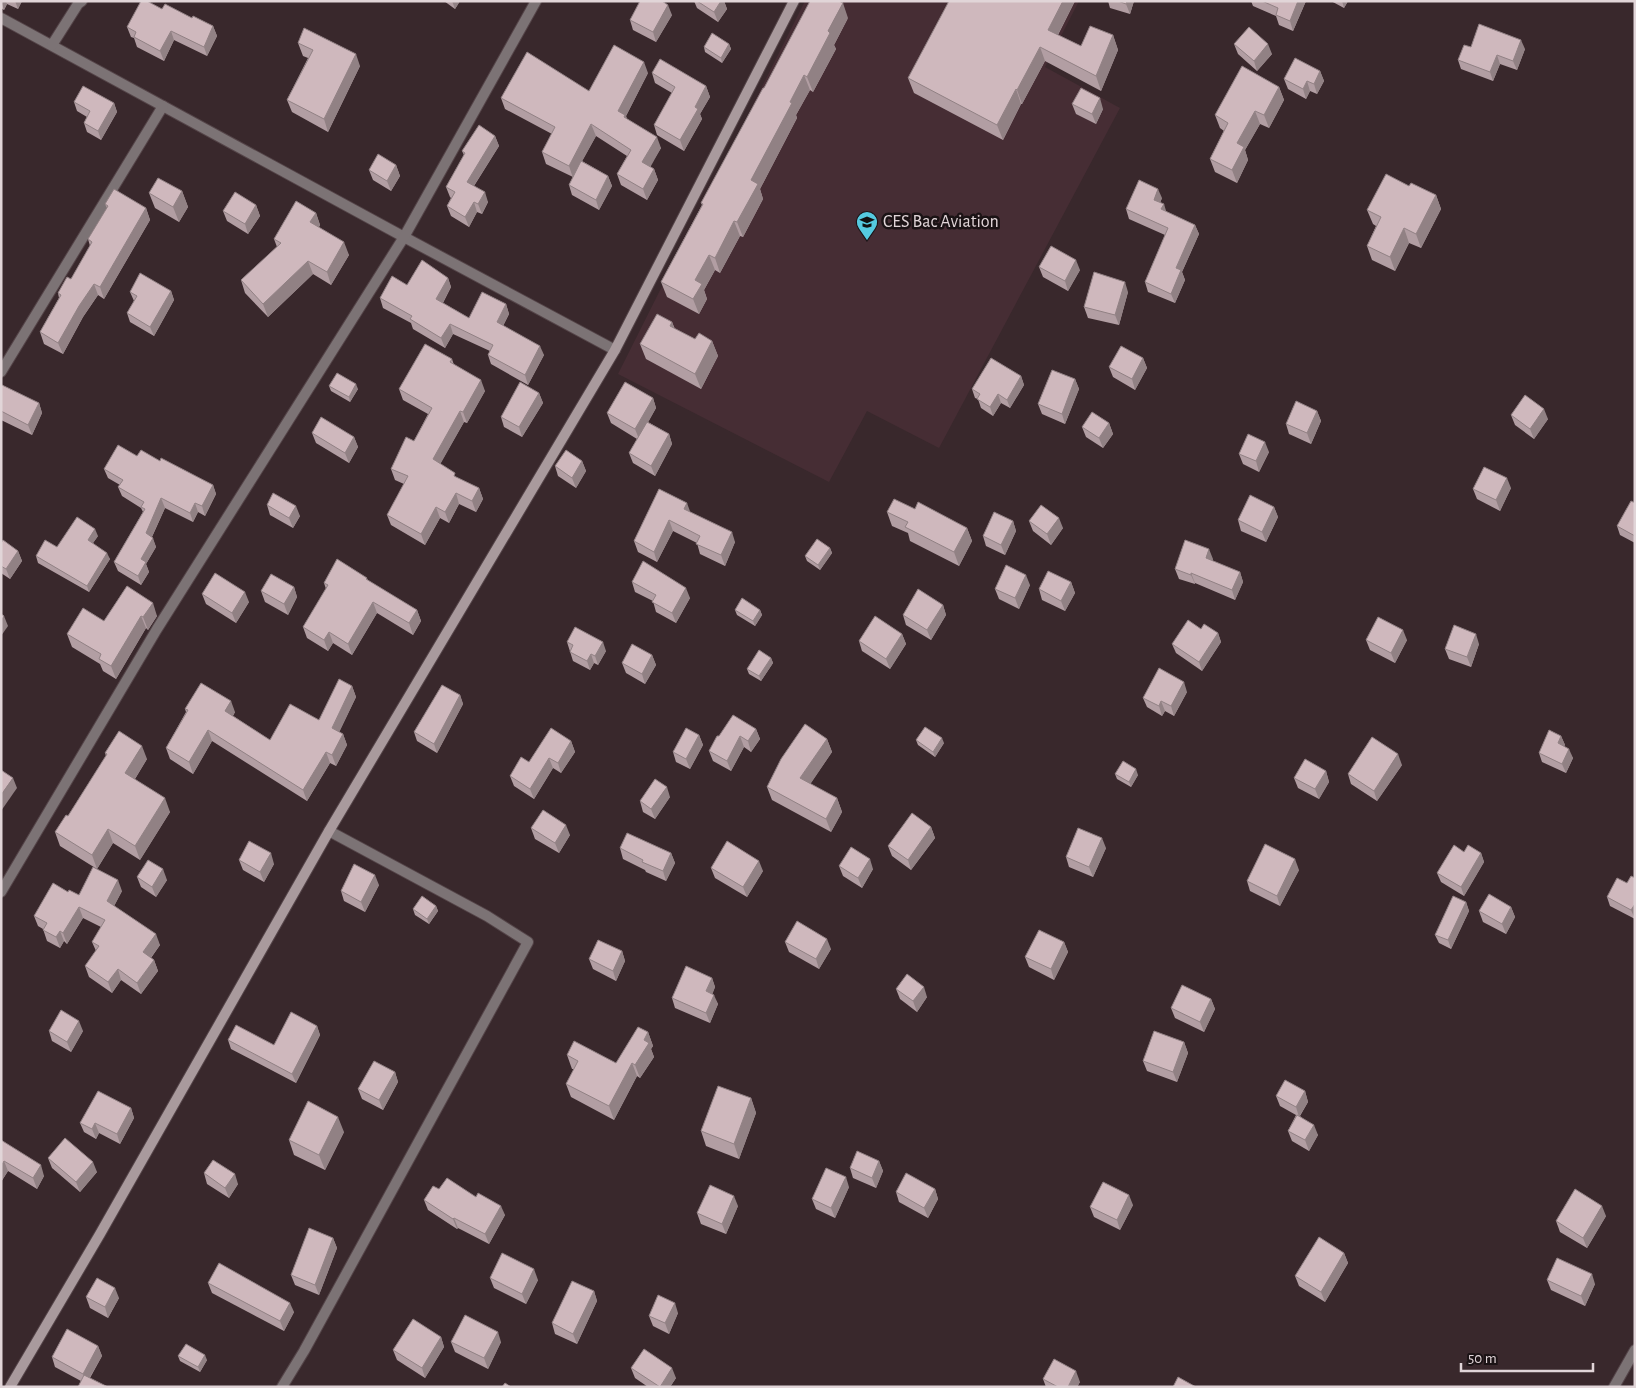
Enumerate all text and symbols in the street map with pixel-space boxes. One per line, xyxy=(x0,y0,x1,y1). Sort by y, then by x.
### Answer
school or university icon: CES Bac Aviation xyxy=(855,210,879,241)
place label: CES Bac Aviation xyxy=(883,213,999,231)
scale bar xyxy=(1461,1340,1594,1372)
text: 50 m xyxy=(1468,1351,1497,1366)

